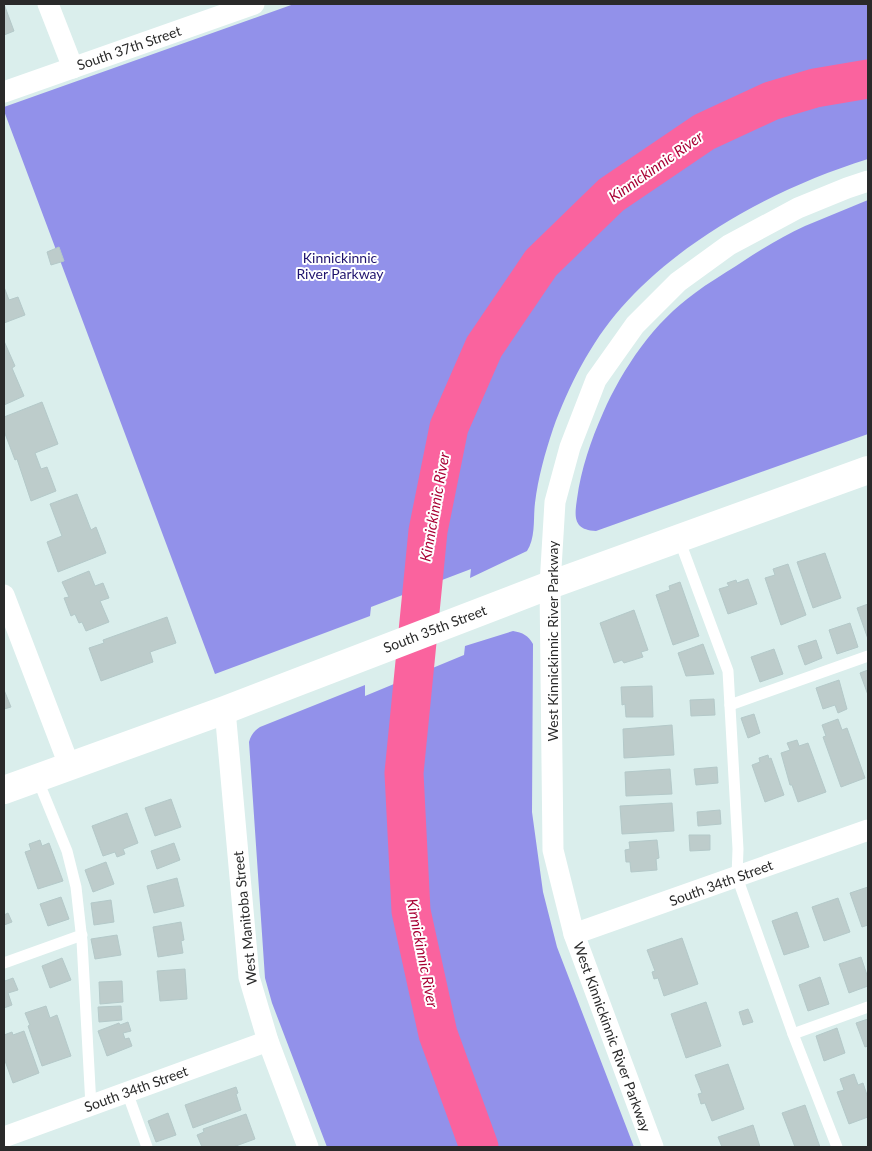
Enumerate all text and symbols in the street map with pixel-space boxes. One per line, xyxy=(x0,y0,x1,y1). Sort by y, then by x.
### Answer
street label: South 37th Street xyxy=(74,22,183,73)
water label: Kinnickinnic River xyxy=(605,127,707,205)
park label: Kinnickinnic River Parkway xyxy=(296,249,384,282)
water label: Kinnickinnic River xyxy=(416,450,453,563)
street label: West Kinnickinnic River Parkway xyxy=(544,540,561,741)
street label: South 35th Street xyxy=(381,601,489,656)
street label: West Manitoba Street xyxy=(229,850,260,986)
street label: South 34th Street xyxy=(667,856,775,909)
water label: Kinnickinnic River xyxy=(404,897,443,1010)
street label: West Kinnickinnic River Parkway xyxy=(570,940,655,1135)
street label: South 34th Street xyxy=(82,1062,190,1115)

